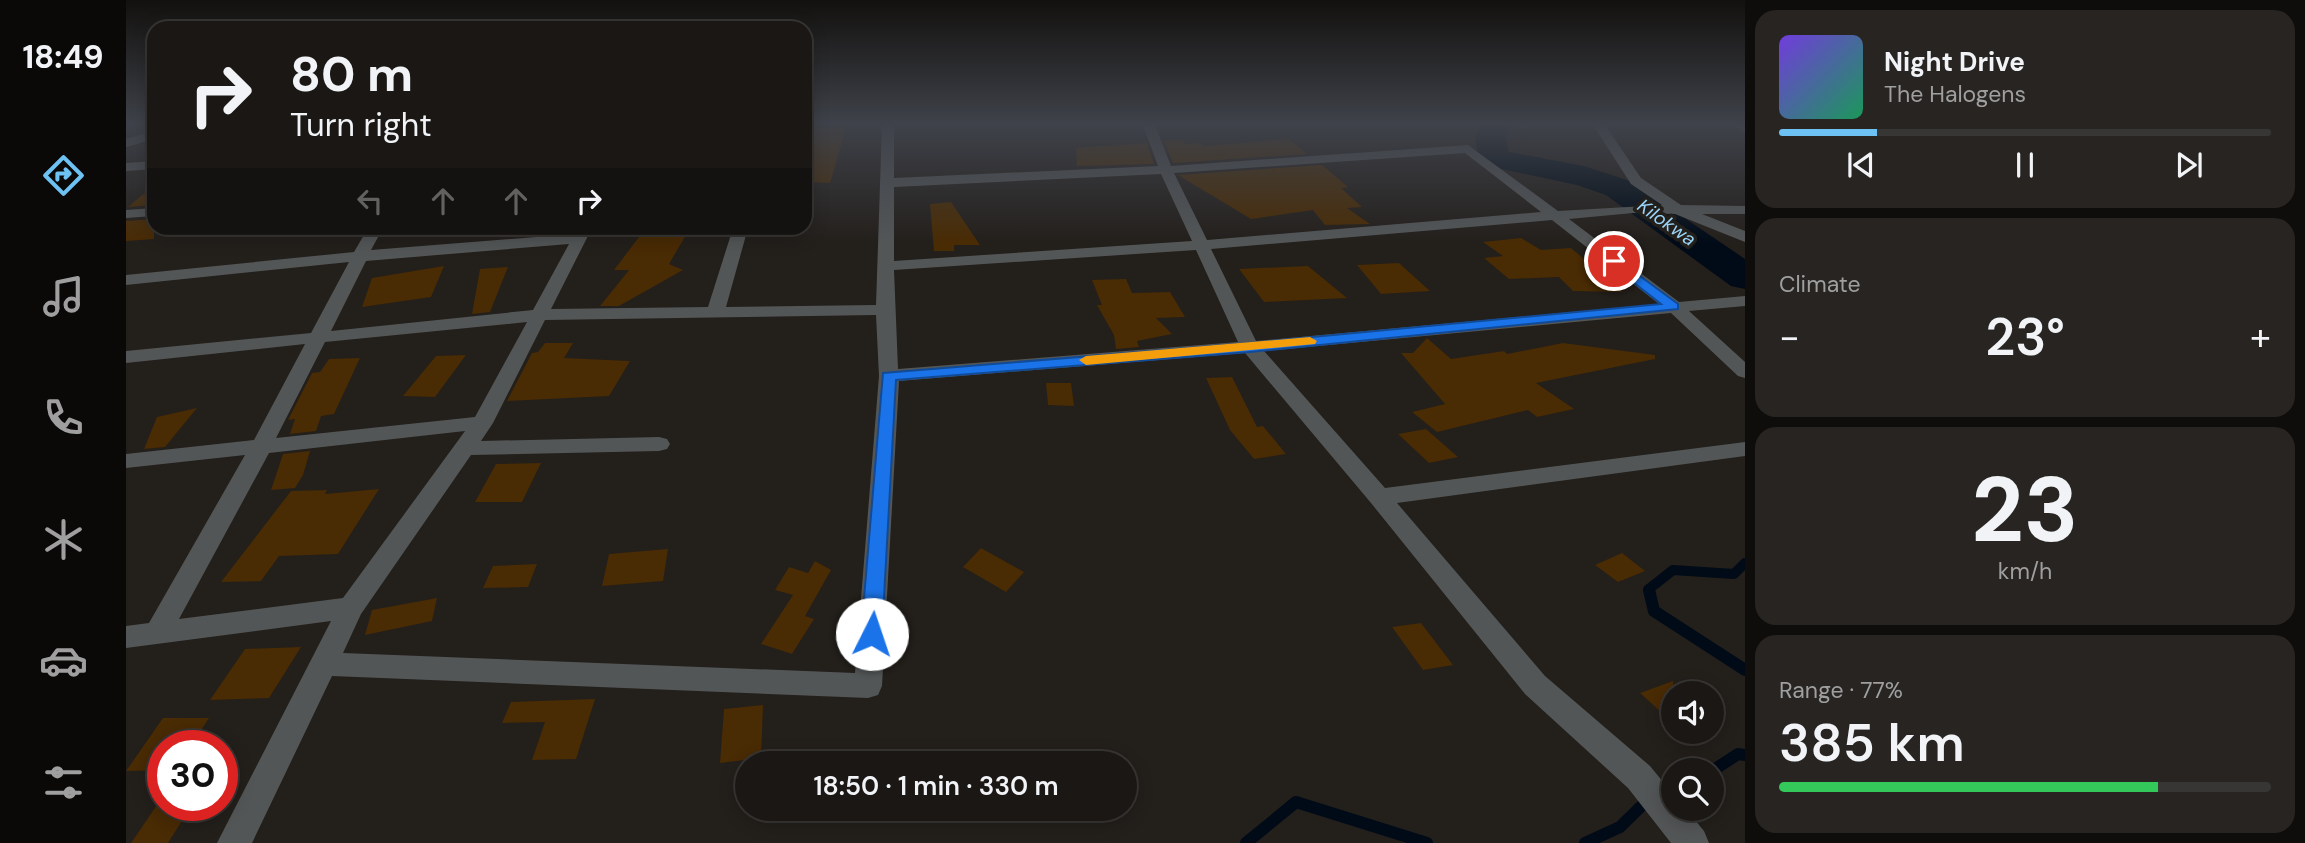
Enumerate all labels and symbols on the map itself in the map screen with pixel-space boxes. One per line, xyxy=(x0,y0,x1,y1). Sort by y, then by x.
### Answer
water label: Kilokwa xyxy=(1633,193,1701,252)
pin xyxy=(1584,231,1644,291)
position arrow xyxy=(835,597,909,671)
speed limit sign: 30 xyxy=(147,730,238,821)

